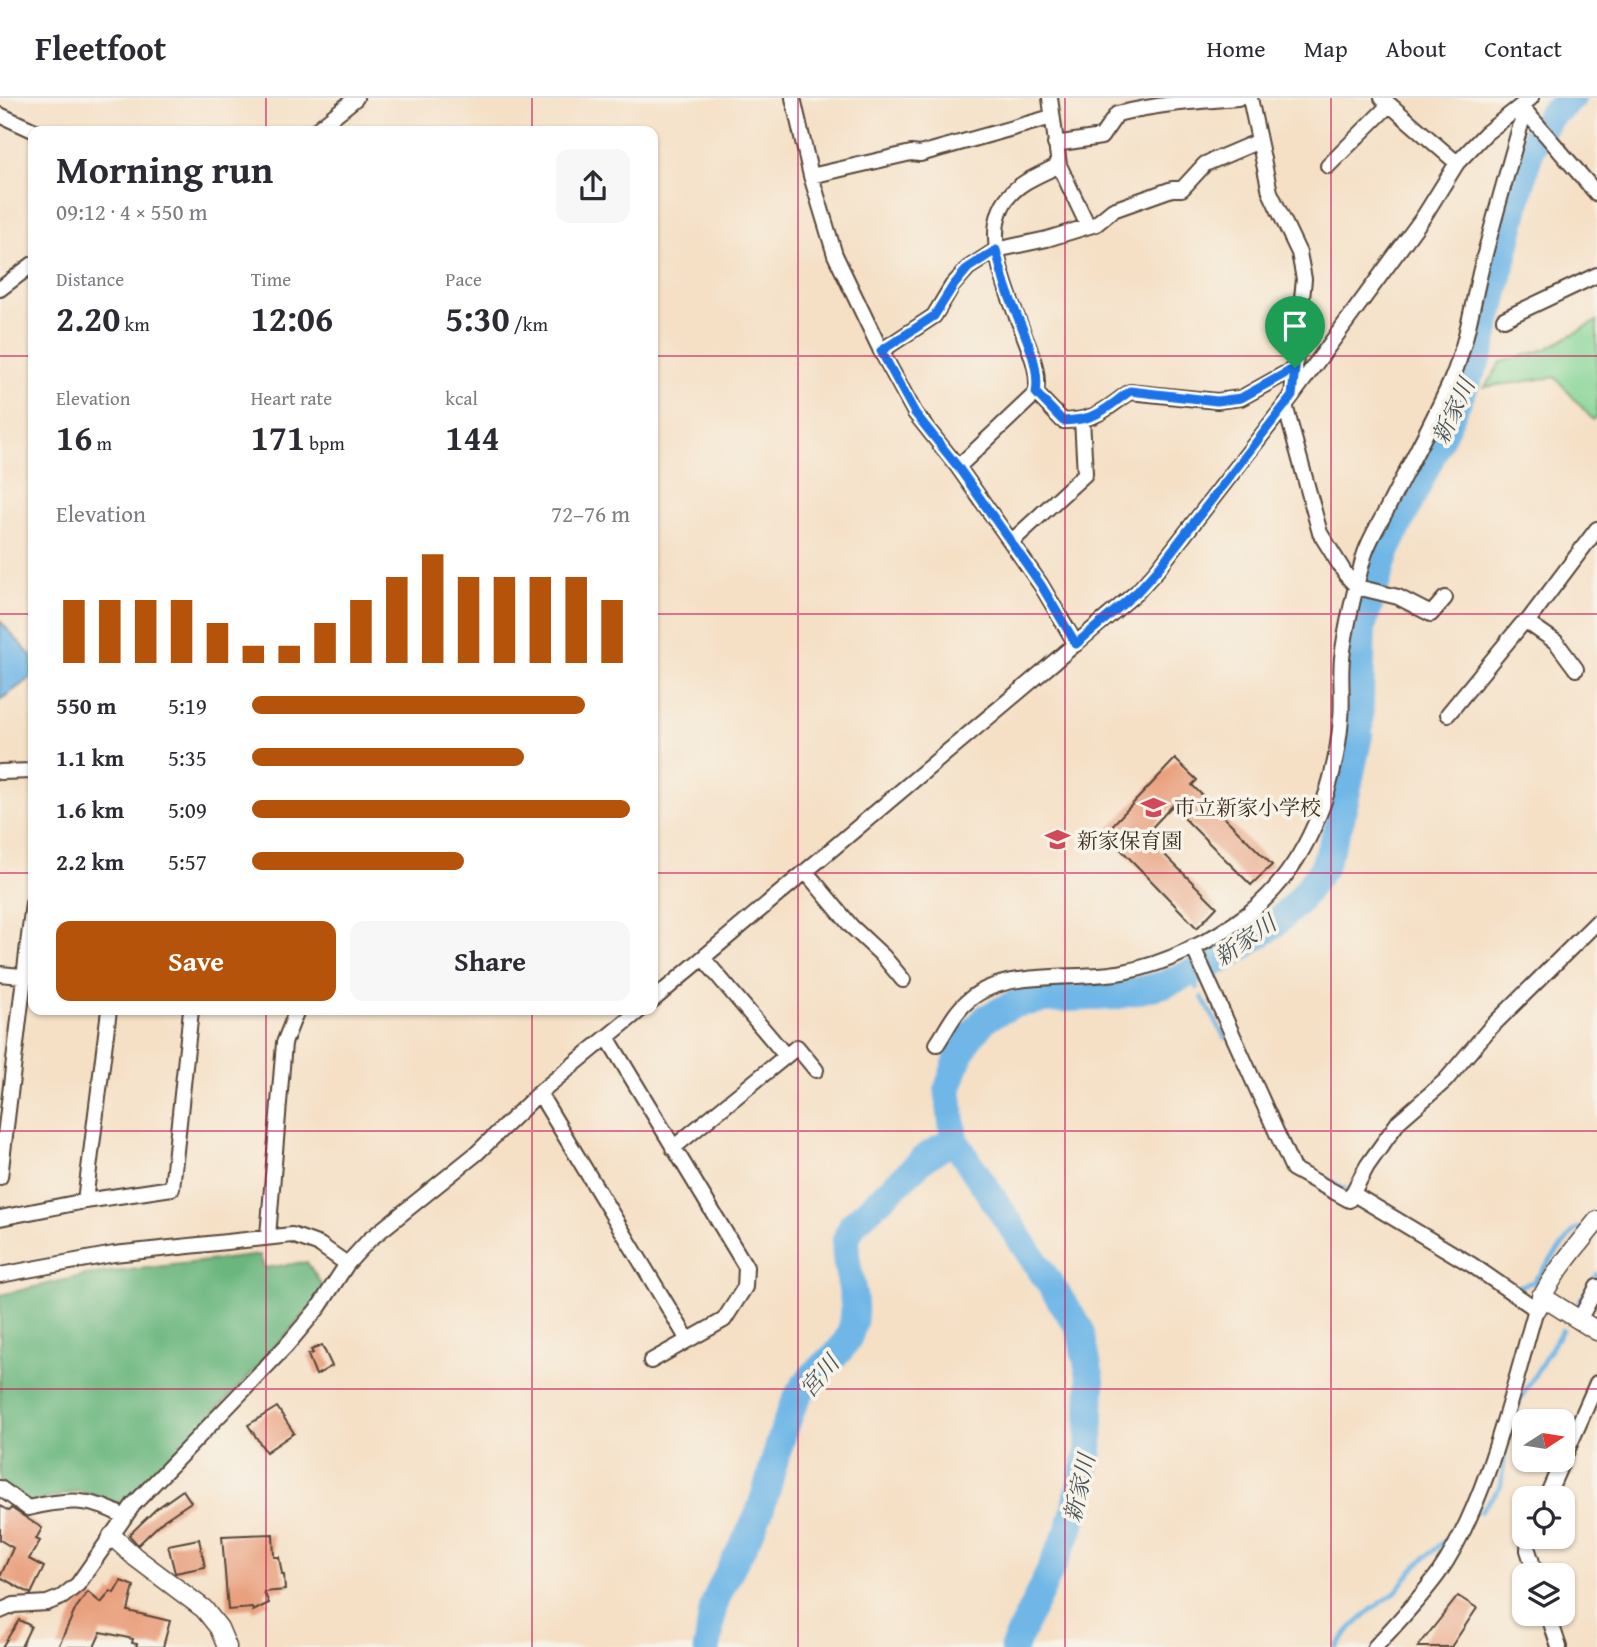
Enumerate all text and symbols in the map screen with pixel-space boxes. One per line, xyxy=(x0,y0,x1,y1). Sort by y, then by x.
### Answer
text: Fleetfoot xyxy=(35,24,166,72)
text: Home xyxy=(1207,31,1266,66)
text: Map xyxy=(1304,31,1348,66)
text: About xyxy=(1386,31,1446,66)
text: Contact xyxy=(1484,31,1562,66)
text: Morning run xyxy=(56,141,273,197)
button: share xyxy=(556,149,630,223)
text: 09:12 · 4 × 550 m xyxy=(56,195,208,228)
text: Distance xyxy=(56,265,124,293)
text: Time xyxy=(251,265,291,293)
text: Pace xyxy=(445,265,482,293)
text: 2.20 xyxy=(56,293,120,344)
text: 12:06 xyxy=(251,293,333,344)
text: 5:30 xyxy=(445,293,510,344)
pin xyxy=(1265,296,1325,368)
icon: arrive xyxy=(1276,307,1314,345)
text: km xyxy=(120,310,150,338)
text: /km xyxy=(510,310,548,338)
water label: 新家川 xyxy=(1423,370,1484,449)
text: Elevation xyxy=(56,384,130,412)
text: Heart rate xyxy=(251,384,332,412)
text: kcal xyxy=(445,384,478,412)
text: 16 xyxy=(56,412,92,463)
text: 171 xyxy=(251,412,305,463)
text: 144 xyxy=(445,412,500,463)
text: m xyxy=(92,429,112,457)
text: bpm xyxy=(305,429,345,457)
text: Elevation xyxy=(56,497,146,530)
text: 72–76 m xyxy=(551,497,630,530)
text: 550 m xyxy=(56,689,117,722)
text: 5:19 xyxy=(168,689,207,722)
text: 1.1 km xyxy=(56,741,124,774)
text: 5:35 xyxy=(168,741,207,774)
place label: 市立新家小学校 xyxy=(1174,792,1321,823)
text: 1.6 km xyxy=(56,793,124,826)
text: 5:09 xyxy=(168,793,207,826)
school or university icon: 市立新家小学校 xyxy=(1140,793,1168,821)
place label: 新家保育園 xyxy=(1077,825,1182,856)
school or university icon: 新家保育園 xyxy=(1043,826,1071,854)
text: 2.2 km xyxy=(56,845,124,878)
text: 5:57 xyxy=(168,845,207,878)
water label: 新家川 xyxy=(1207,905,1285,973)
button: Save xyxy=(56,921,336,1001)
button: Share xyxy=(350,921,630,1001)
water label: 宮川 xyxy=(792,1345,848,1404)
north arrow xyxy=(1512,1409,1575,1472)
map controls xyxy=(1512,1409,1575,1626)
water label: 新家川 xyxy=(1055,1448,1104,1525)
button: locate xyxy=(1512,1486,1575,1549)
button: layers xyxy=(1512,1563,1575,1626)

